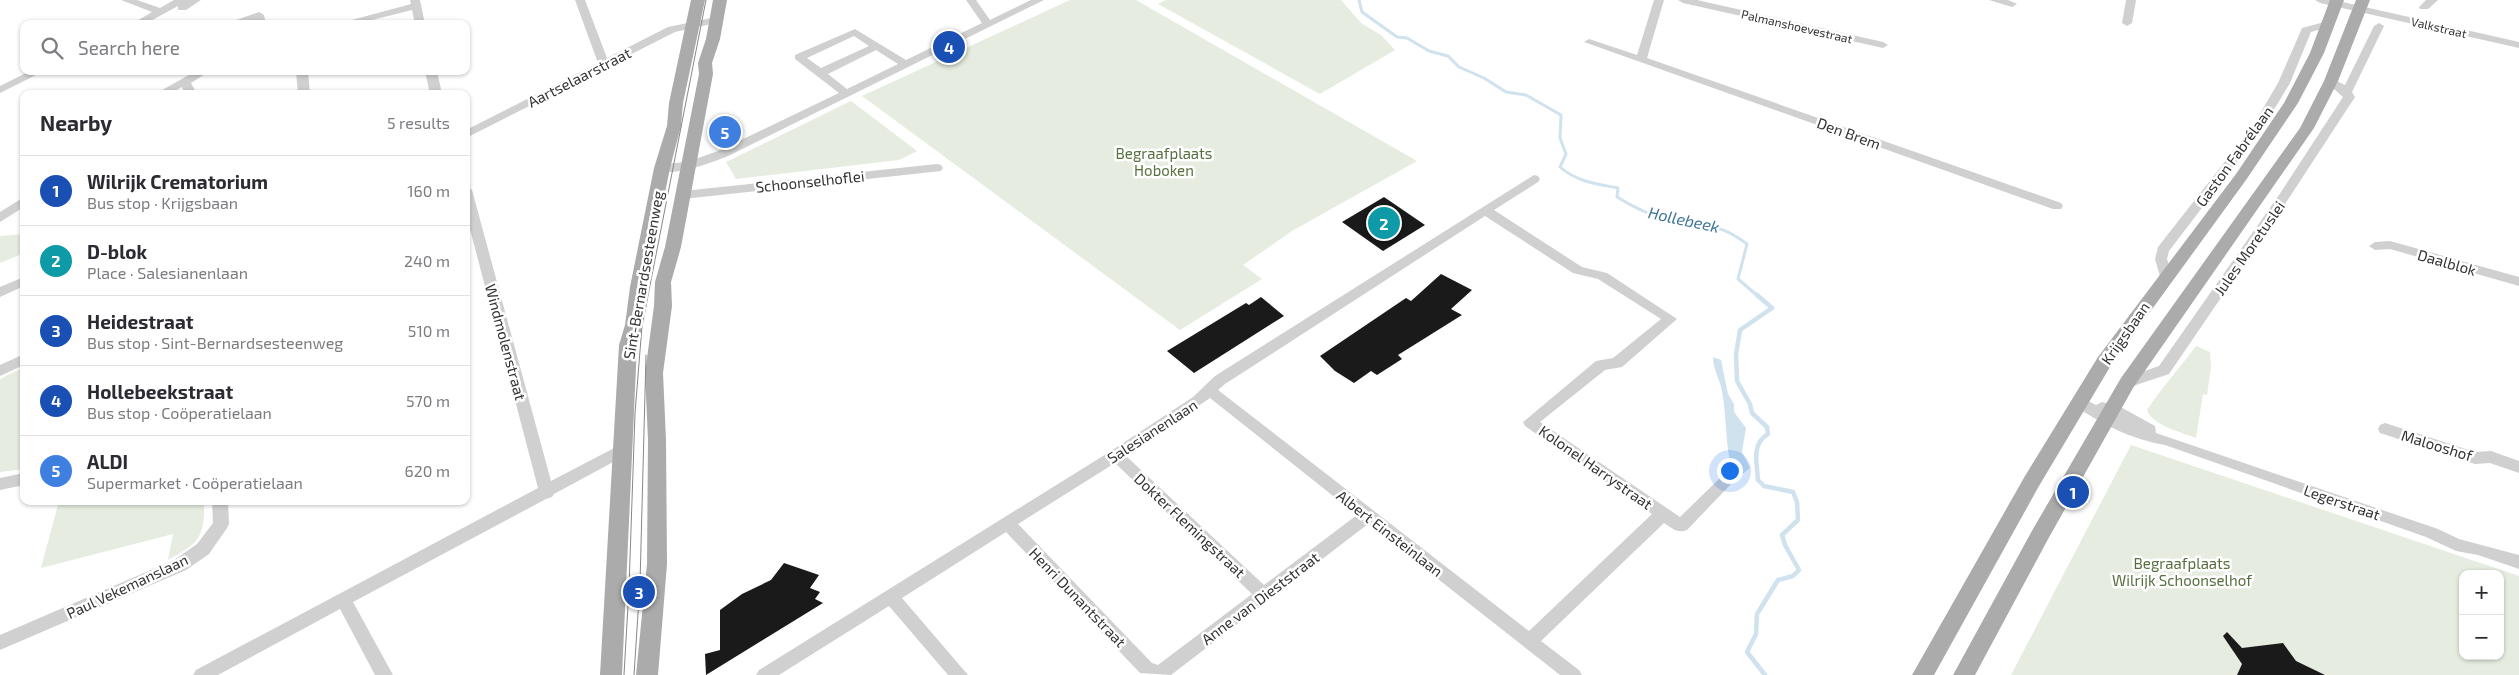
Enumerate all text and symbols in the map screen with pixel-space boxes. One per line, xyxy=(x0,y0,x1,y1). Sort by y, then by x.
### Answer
street label: Palmanshoevestraat xyxy=(1740,6,1854,46)
street label: Valkstraat xyxy=(2410,14,2468,40)
search box xyxy=(20,20,470,75)
pin: 4 xyxy=(933,28,965,66)
icon: search xyxy=(38,34,66,62)
text: Search here xyxy=(78,36,180,59)
street label: Aartselaarstraat xyxy=(524,43,634,111)
street label: Gaston Fabrélaan xyxy=(2192,102,2276,210)
text: Nearby xyxy=(40,110,112,135)
text: 5 results xyxy=(387,113,450,132)
pin: 5 xyxy=(709,113,741,151)
street label: Den Brem xyxy=(1815,113,1883,153)
park label: Begraafplaats Hoboken xyxy=(1116,144,1212,179)
street label: Schoonselhoflei xyxy=(755,166,865,196)
text: Wilrijk Crematorium xyxy=(87,170,268,193)
text: 1 xyxy=(53,181,59,200)
text: 160 m xyxy=(407,181,450,200)
street label: Sint-Bernardsesteenweg xyxy=(619,189,667,361)
text: Bus stop · Krijgsbaan xyxy=(87,193,238,212)
street label: Jules Moretuslei xyxy=(2210,197,2288,299)
water label: Hollebeek xyxy=(1647,202,1721,236)
pin: 2 xyxy=(1368,204,1400,242)
text: D-blok xyxy=(87,240,147,263)
street label: Daalblok xyxy=(2416,245,2479,279)
text: 2 xyxy=(51,251,61,270)
text: 240 m xyxy=(404,251,450,270)
text: Place · Salesianenlaan xyxy=(87,263,248,282)
street label: Windmolenstraat xyxy=(482,282,530,402)
street label: Krijgsbaan xyxy=(2097,298,2154,368)
text: Heidestraat xyxy=(87,310,194,333)
text: 3 xyxy=(51,321,61,340)
text: 510 m xyxy=(408,321,450,340)
text: Bus stop · Sint-Bernardsesteenweg xyxy=(87,333,343,352)
text: Hollebeekstraat xyxy=(87,380,233,403)
text: 4 xyxy=(51,391,61,410)
text: 570 m xyxy=(406,391,450,410)
street label: Salesianenlaan xyxy=(1104,395,1200,467)
text: Bus stop · Coöperatielaan xyxy=(87,403,272,422)
street label: Kolonel Harrystraat xyxy=(1536,421,1656,513)
street label: Malooshof xyxy=(2399,426,2475,464)
text: ALDI xyxy=(87,450,128,473)
your location xyxy=(1717,458,1743,484)
text: 5 xyxy=(52,461,60,480)
text: 620 m xyxy=(405,461,450,480)
street label: Dokter Flemingstraat xyxy=(1131,469,1249,581)
text: Supermarket · Coöperatielaan xyxy=(87,473,303,492)
pin: 1 xyxy=(2057,473,2089,511)
street label: Legerstraat xyxy=(2301,481,2383,524)
street label: Albert Einsteinlaan xyxy=(1333,486,1447,580)
street label: Henri Dunantstraat xyxy=(1026,544,1130,651)
street label: Anne van Dieststraat xyxy=(1198,548,1323,648)
street label: Paul Vekemanslaan xyxy=(63,550,191,622)
park label: Begraafplaats Wilrijk Schoonselhof xyxy=(2112,554,2252,590)
map controls xyxy=(2459,570,2504,660)
button: + xyxy=(2459,570,2504,615)
pin: 3 xyxy=(623,573,655,611)
button: − xyxy=(2459,615,2504,660)

